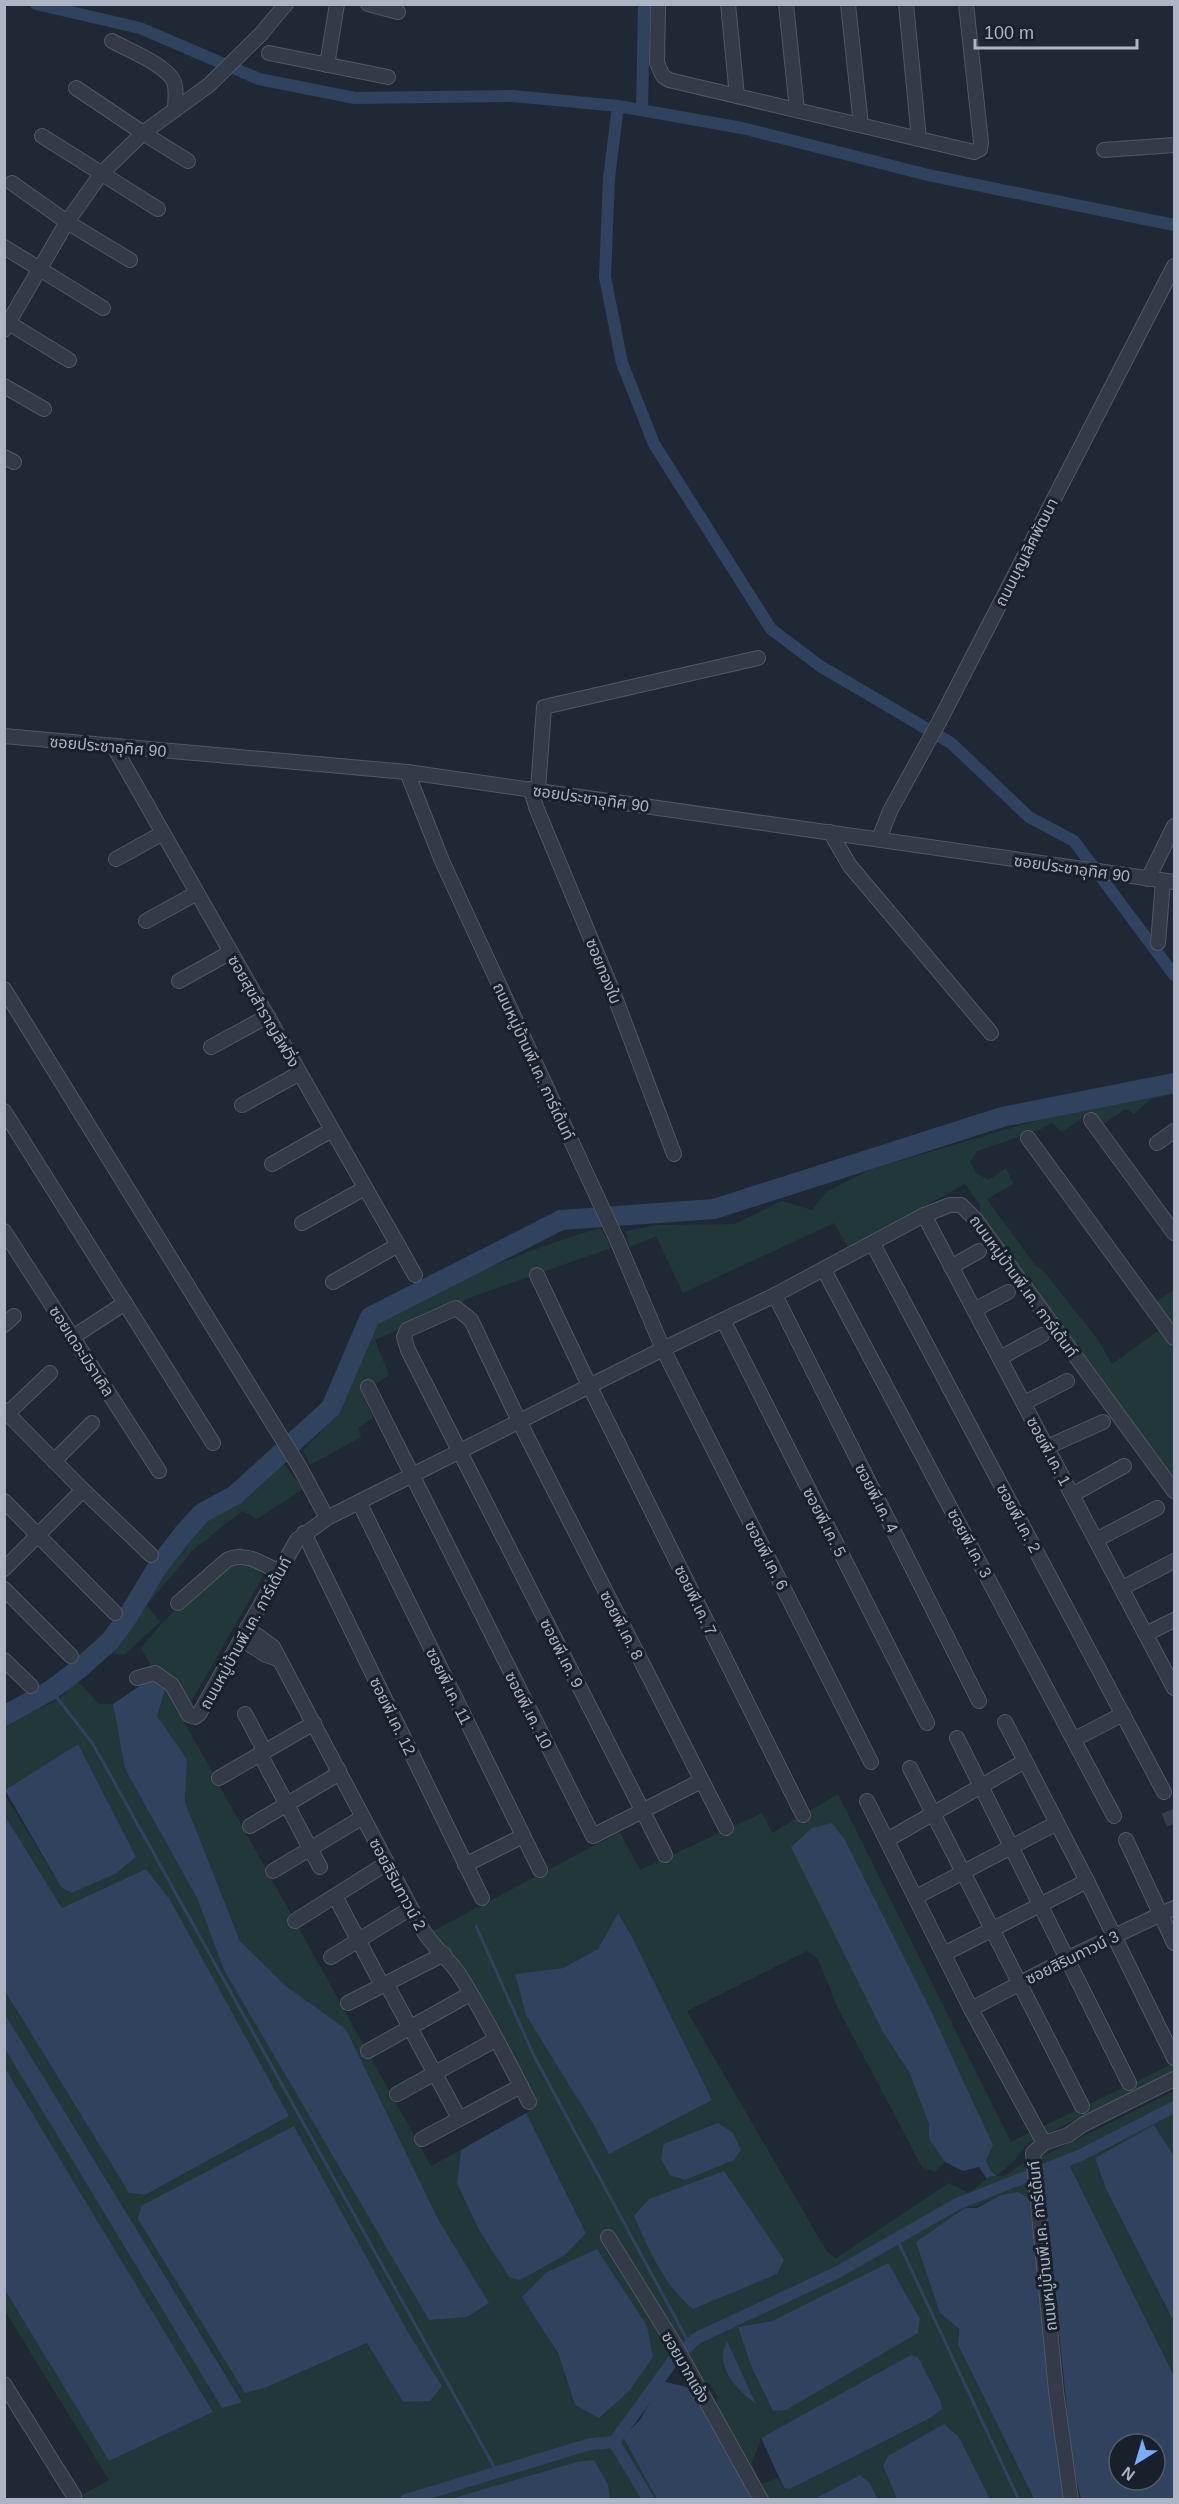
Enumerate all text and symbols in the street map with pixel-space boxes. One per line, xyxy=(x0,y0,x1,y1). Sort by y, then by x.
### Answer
scale bar xyxy=(975,12,1137,50)
text: 100 m xyxy=(984,23,1034,43)
street label: ถนนบุญเลิศพัฒนา xyxy=(992,495,1062,610)
street label: ซอยประชาอุทิศ 90 xyxy=(49,733,167,761)
street label: ซอยประชาอุทิศ 90 xyxy=(532,782,650,816)
street label: ซอยประชาอุทิศ 90 xyxy=(1013,852,1131,886)
street label: ซอยทองใบ xyxy=(583,936,624,1006)
street label: ซอยสุขสำราญลีฟวิ่ง xyxy=(224,951,304,1071)
street label: ถนนหมู่บ้านพี.เค. การ์เด้นท์ xyxy=(489,980,577,1143)
street label: ถนนหมู่บ้านพี.เค. การ์เด้นท์ xyxy=(966,1212,1081,1361)
street label: ซอยเดอะมิราเคิล xyxy=(46,1303,117,1400)
street label: ซอยพี.เค. 1 xyxy=(1023,1414,1074,1489)
street label: ซอยพี.เค. 4 xyxy=(852,1461,901,1536)
street label: ซอยพี.เค. 2 xyxy=(993,1481,1044,1556)
street label: ซอยพี.เค. 5 xyxy=(800,1485,849,1560)
street label: ซอยพี.เค. 3 xyxy=(944,1506,995,1581)
street label: ซอยพี.เค. 6 xyxy=(742,1518,791,1593)
street label: ถนนหมู่บ้านพี.เค. การ์เด้นท์ xyxy=(197,1554,295,1713)
street label: ซอยพี.เค. 7 xyxy=(671,1563,720,1638)
street label: ซอยพี.เค. 8 xyxy=(597,1588,646,1663)
street label: ซอยพี.เค. 9 xyxy=(537,1616,586,1691)
street label: ซอยพี.เค. 11 xyxy=(423,1645,474,1727)
street label: ซอยพี.เค. 10 xyxy=(502,1669,555,1752)
street label: ซอยพี.เค. 12 xyxy=(366,1675,419,1758)
street label: ซอยสิรินทาวน์ 2 xyxy=(366,1835,429,1933)
street label: ซอยสิรินทาวน์ 3 xyxy=(1023,1927,1122,1987)
street label: ถนนหมู่บ้านพี.เค. การ์เด้นท์ xyxy=(1025,2160,1061,2332)
street label: ซอยมากแจ้ง xyxy=(658,2329,713,2406)
north arrow xyxy=(1107,2432,1167,2492)
text: N xyxy=(1119,2463,1138,2484)

